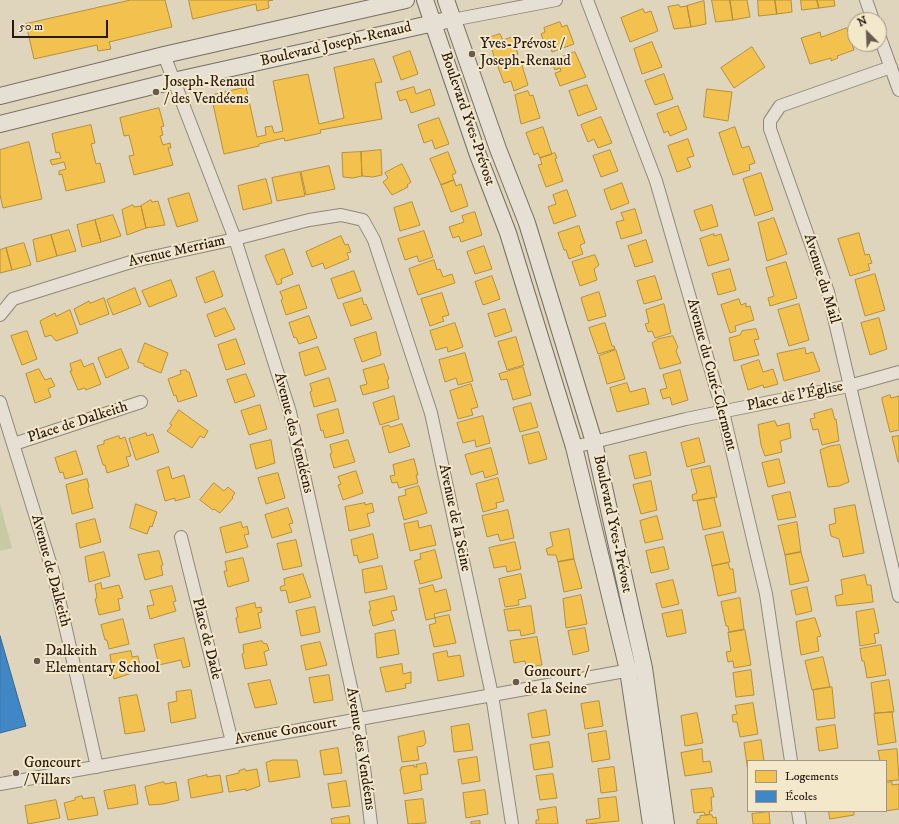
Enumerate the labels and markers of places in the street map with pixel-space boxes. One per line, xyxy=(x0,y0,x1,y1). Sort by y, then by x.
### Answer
place label: Yves-Prévost / Joseph-Renaud xyxy=(480,36,571,71)
marker: Yves-Prévost / Joseph-Renaud xyxy=(467,49,477,59)
place label: Joseph-Renaud / des Vendéens xyxy=(164,74,255,109)
marker: Joseph-Renaud / des Vendéens xyxy=(151,87,161,97)
place label: Dalkeith Elementary School xyxy=(45,643,160,678)
marker: Dalkeith Elementary School xyxy=(32,656,42,666)
place label: Goncourt / de la Seine xyxy=(524,664,588,699)
marker: Goncourt / de la Seine xyxy=(511,677,521,687)
place label: Goncourt / Villars xyxy=(24,755,81,790)
marker: Goncourt / Villars xyxy=(11,768,21,778)

